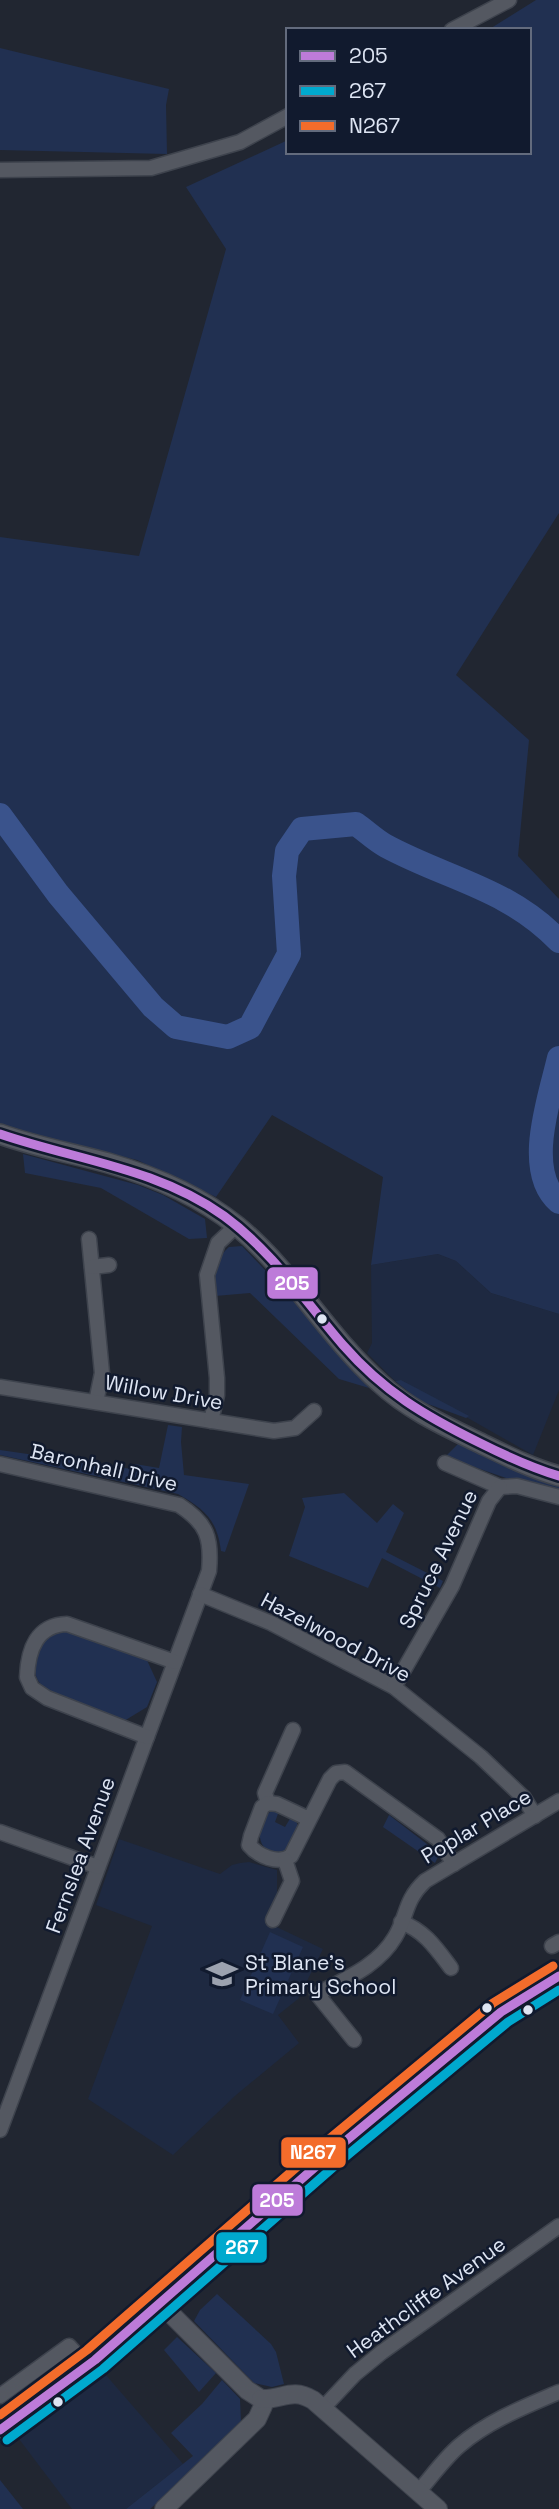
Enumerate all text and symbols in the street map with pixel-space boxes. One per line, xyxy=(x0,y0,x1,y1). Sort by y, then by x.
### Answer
legend xyxy=(286,28,531,154)
text: 205 xyxy=(349,42,388,69)
text: 267 xyxy=(349,77,386,104)
text: N267 xyxy=(349,112,400,139)
line badge: 205 xyxy=(266,1266,319,1300)
text: 205 xyxy=(275,1271,310,1296)
unlabelled marker xyxy=(315,1312,329,1326)
street label: Willow Drive xyxy=(103,1368,225,1416)
street label: Baronhall Drive xyxy=(28,1437,180,1497)
street label: Spruce Avenue xyxy=(393,1485,483,1633)
street label: Hazelwood Drive xyxy=(256,1586,416,1688)
street label: Fernslea Avenue xyxy=(39,1773,121,1937)
street label: Poplar Place xyxy=(416,1783,536,1869)
place label: St Blane's Primary School xyxy=(245,1949,396,2000)
school or university icon: St Blane's Primary School xyxy=(205,1957,239,1991)
unlabelled marker xyxy=(480,2001,494,2015)
unlabelled marker xyxy=(521,2003,535,2017)
line badge: N267 xyxy=(280,2136,347,2169)
text: N267 xyxy=(290,2140,336,2165)
line badge: 205 xyxy=(251,2183,304,2217)
text: 205 xyxy=(260,2188,295,2213)
street label: Heathcliffe Avenue xyxy=(341,2230,511,2364)
line badge: 267 xyxy=(215,2231,268,2264)
text: 267 xyxy=(225,2235,259,2260)
unlabelled marker xyxy=(51,2395,65,2409)

